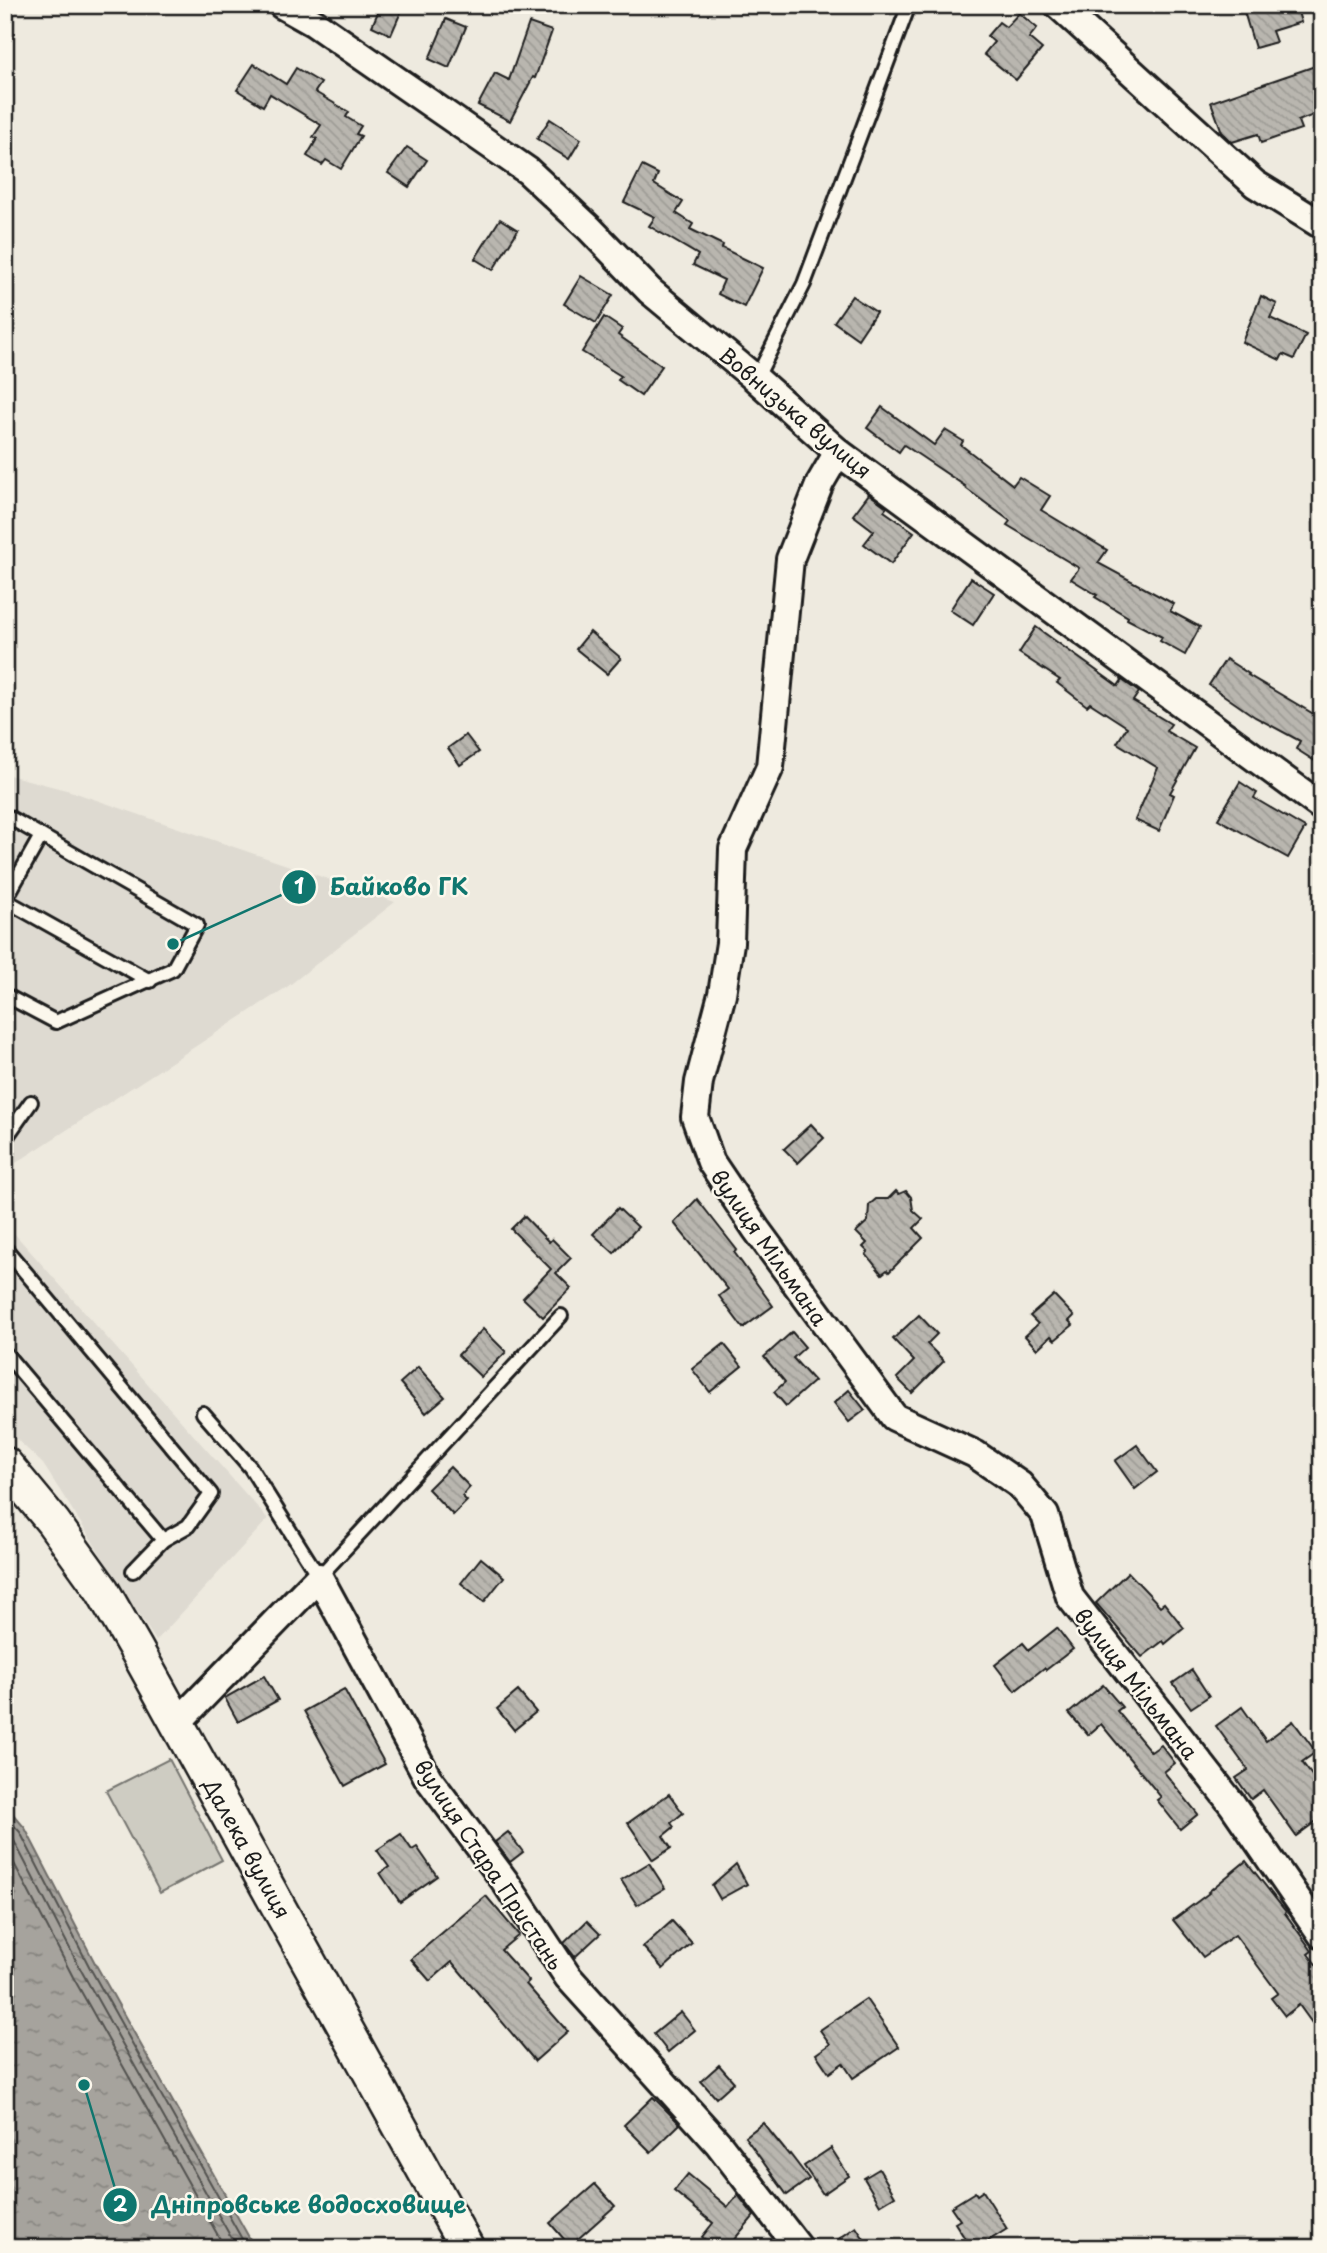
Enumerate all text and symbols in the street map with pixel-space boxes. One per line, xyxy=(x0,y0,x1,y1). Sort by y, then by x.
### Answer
street label: Вовнизька вулиця xyxy=(713,339,879,485)
callout: Байково ГК xyxy=(281,865,482,909)
text: Байково ГК xyxy=(330,868,468,903)
text: 1 xyxy=(294,869,304,901)
street label: вулиця Мільмана xyxy=(704,1162,837,1333)
street label: вулиця Мільмана xyxy=(1068,1600,1207,1766)
street label: вулиця Стара Пристань xyxy=(407,1752,573,1976)
street label: Далека вулиця xyxy=(196,1771,300,1924)
callout: Дніпровське водосховище xyxy=(103,2183,480,2227)
text: Дніпровське водосховище xyxy=(151,2186,466,2221)
text: 2 xyxy=(113,2187,128,2219)

